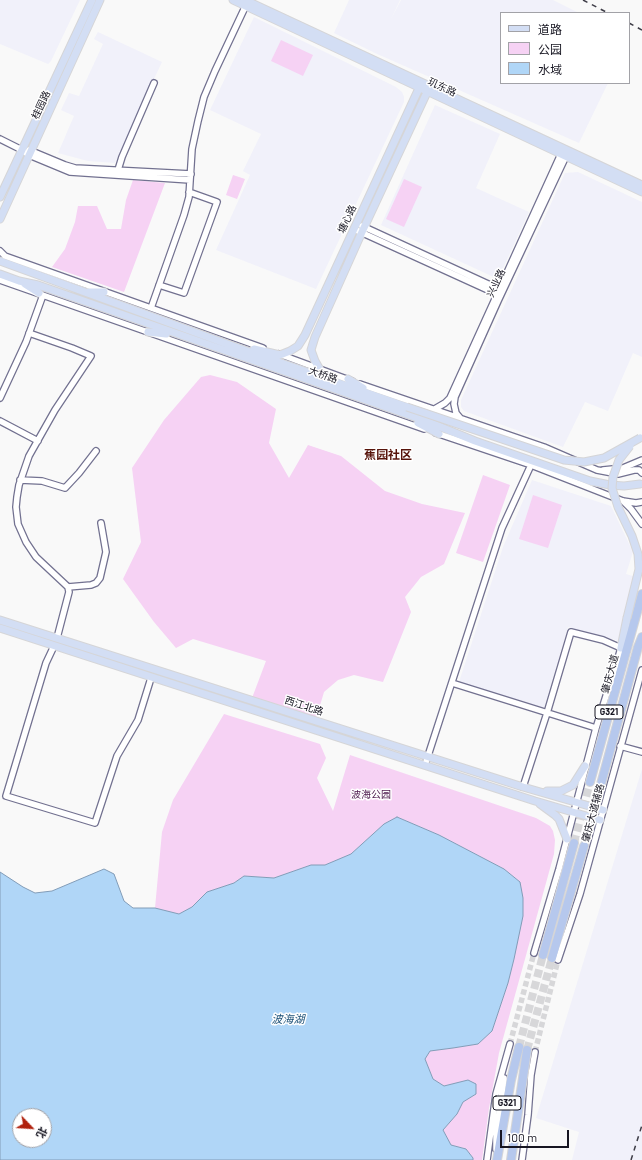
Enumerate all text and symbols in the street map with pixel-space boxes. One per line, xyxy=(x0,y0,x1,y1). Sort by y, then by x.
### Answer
legend xyxy=(500,12,630,84)
text: 道路 xyxy=(538,22,562,36)
text: 公园 xyxy=(538,42,562,56)
text: 水域 xyxy=(538,62,562,76)
street label: 玑东路 xyxy=(426,75,458,99)
street label: 桂园路 xyxy=(29,89,53,121)
street label: 塘心路 xyxy=(335,203,359,235)
street label: 兴业路 xyxy=(484,267,508,299)
street label: 大桥路 xyxy=(307,364,339,386)
district label: 蕉园社区 xyxy=(364,448,412,462)
street label: 肇庆大道 xyxy=(599,653,621,695)
street label: 西江北路 xyxy=(283,694,325,718)
road number: G321 xyxy=(595,705,623,719)
street label: 肇庆大道辅路 xyxy=(579,782,607,844)
park label: 波海公园 xyxy=(351,789,391,801)
water label: 波海湖 xyxy=(272,1012,304,1026)
road number: G321 xyxy=(493,1096,521,1110)
north arrow xyxy=(12,1108,52,1148)
scale bar xyxy=(502,1122,571,1148)
text: 北 xyxy=(34,1125,51,1141)
text: 100 m xyxy=(507,1130,537,1144)

